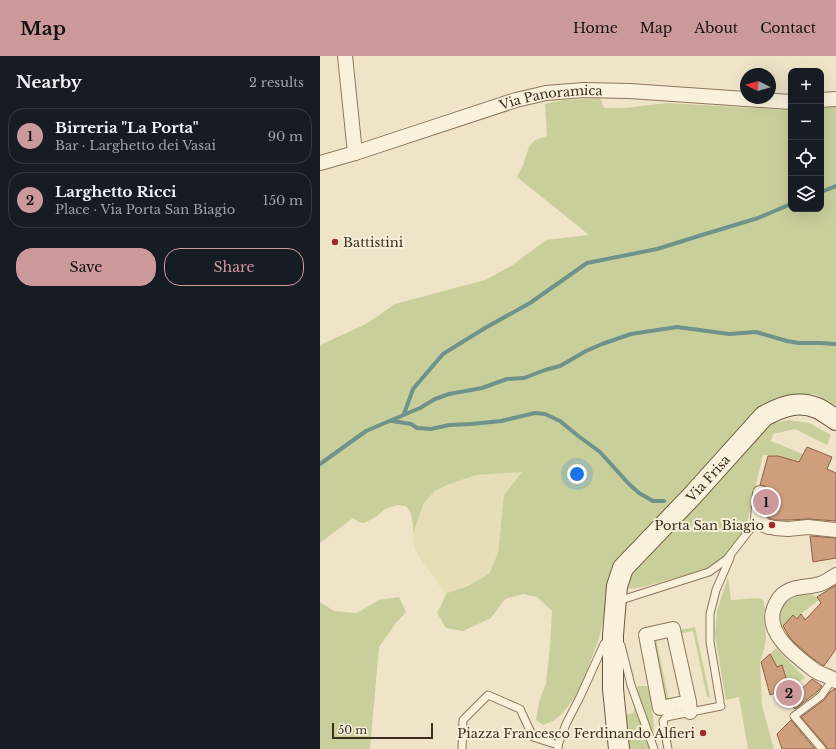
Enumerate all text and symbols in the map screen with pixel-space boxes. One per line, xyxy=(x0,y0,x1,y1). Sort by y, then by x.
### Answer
text: Map xyxy=(20,17,66,40)
text: Home xyxy=(573,19,618,37)
text: Map xyxy=(640,19,672,37)
text: About xyxy=(694,19,738,37)
text: Contact xyxy=(760,19,816,37)
north arrow xyxy=(740,68,776,104)
map controls xyxy=(788,68,824,212)
button: + xyxy=(788,68,824,104)
text: Nearby xyxy=(16,72,82,93)
text: 2 results xyxy=(249,74,304,91)
street label: Via Panoramica xyxy=(496,82,604,114)
button: − xyxy=(788,104,824,140)
text: Birreria "La Porta" xyxy=(55,118,199,137)
text: 1 xyxy=(27,128,33,145)
text: 90 m xyxy=(268,128,303,145)
text: Bar · Larghetto dei Vasai xyxy=(55,137,216,154)
button: locate xyxy=(788,140,824,176)
button: layers xyxy=(788,176,824,212)
text: Larghetto Ricci xyxy=(55,182,176,201)
text: 2 xyxy=(26,192,34,209)
text: 150 m xyxy=(263,192,303,209)
text: Place · Via Porta San Biagio xyxy=(55,201,235,218)
place label: Battistini xyxy=(343,234,404,251)
marker: Battistini xyxy=(330,237,340,247)
button: Save xyxy=(16,248,156,286)
button: Share xyxy=(164,248,304,286)
street label: Via Frisa xyxy=(682,451,734,506)
your location xyxy=(567,464,587,484)
pin: 1 xyxy=(753,487,779,517)
place label: Porta San Biagio xyxy=(654,517,764,534)
marker: Porta San Biagio xyxy=(767,520,777,530)
pin: 2 xyxy=(776,678,802,708)
scale bar xyxy=(332,721,433,740)
text: 50 m xyxy=(338,723,367,737)
place label: Piazza Francesco Ferdinando Alfieri xyxy=(457,725,696,742)
marker: Piazza Francesco Ferdinando Alfieri xyxy=(698,728,708,738)

